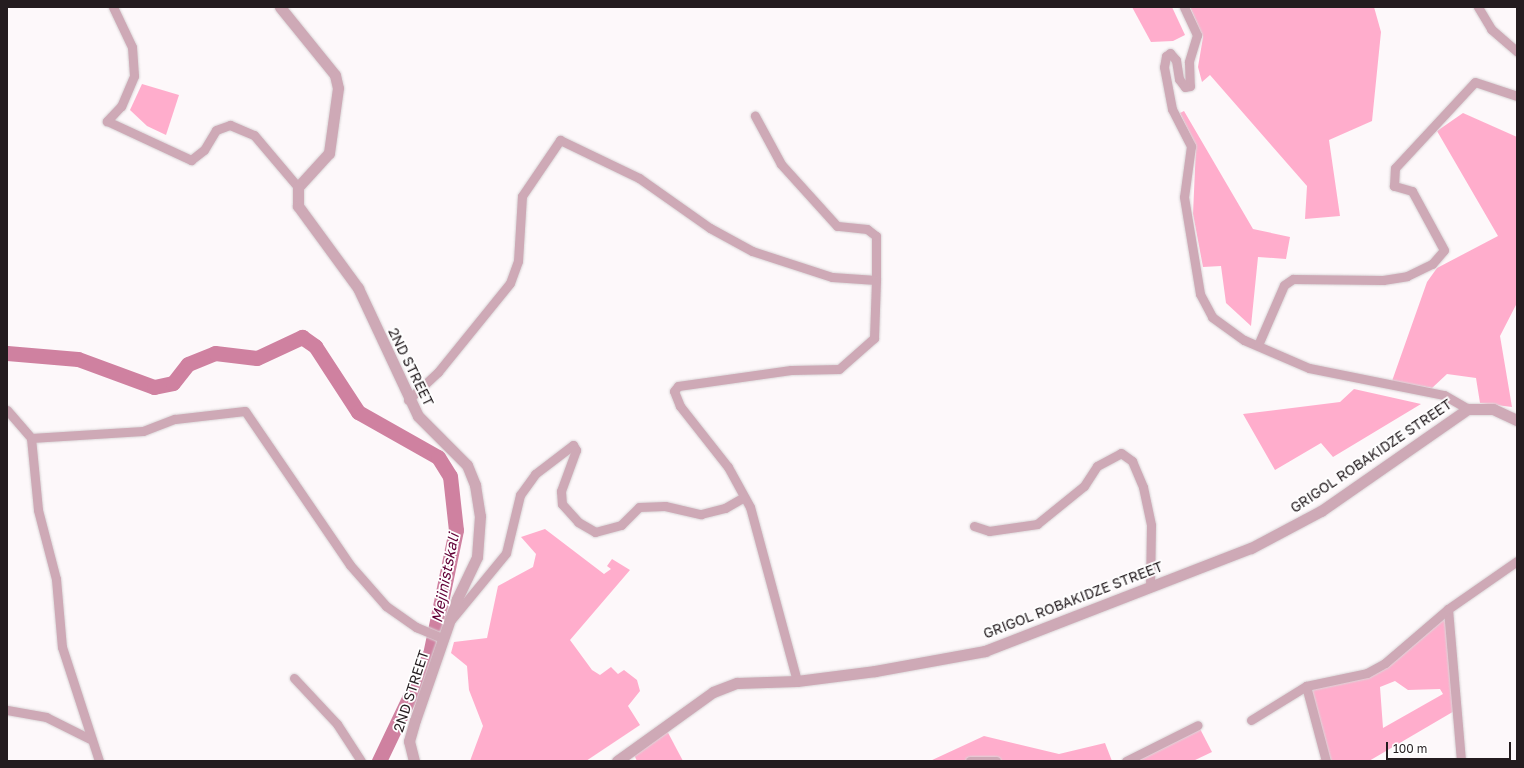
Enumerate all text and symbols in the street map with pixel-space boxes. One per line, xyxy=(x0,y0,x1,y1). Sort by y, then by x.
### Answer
street label: 2ND STREET xyxy=(385,325,437,409)
street label: GRIGOL ROBAKIDZE STREET xyxy=(1287,396,1455,516)
water label: Mejinistskali xyxy=(428,532,462,624)
street label: GRIGOL ROBAKIDZE STREET xyxy=(981,558,1165,642)
street label: 2ND STREET xyxy=(390,648,432,734)
scale bar xyxy=(1388,734,1513,760)
text: 100 m xyxy=(1393,741,1427,756)

